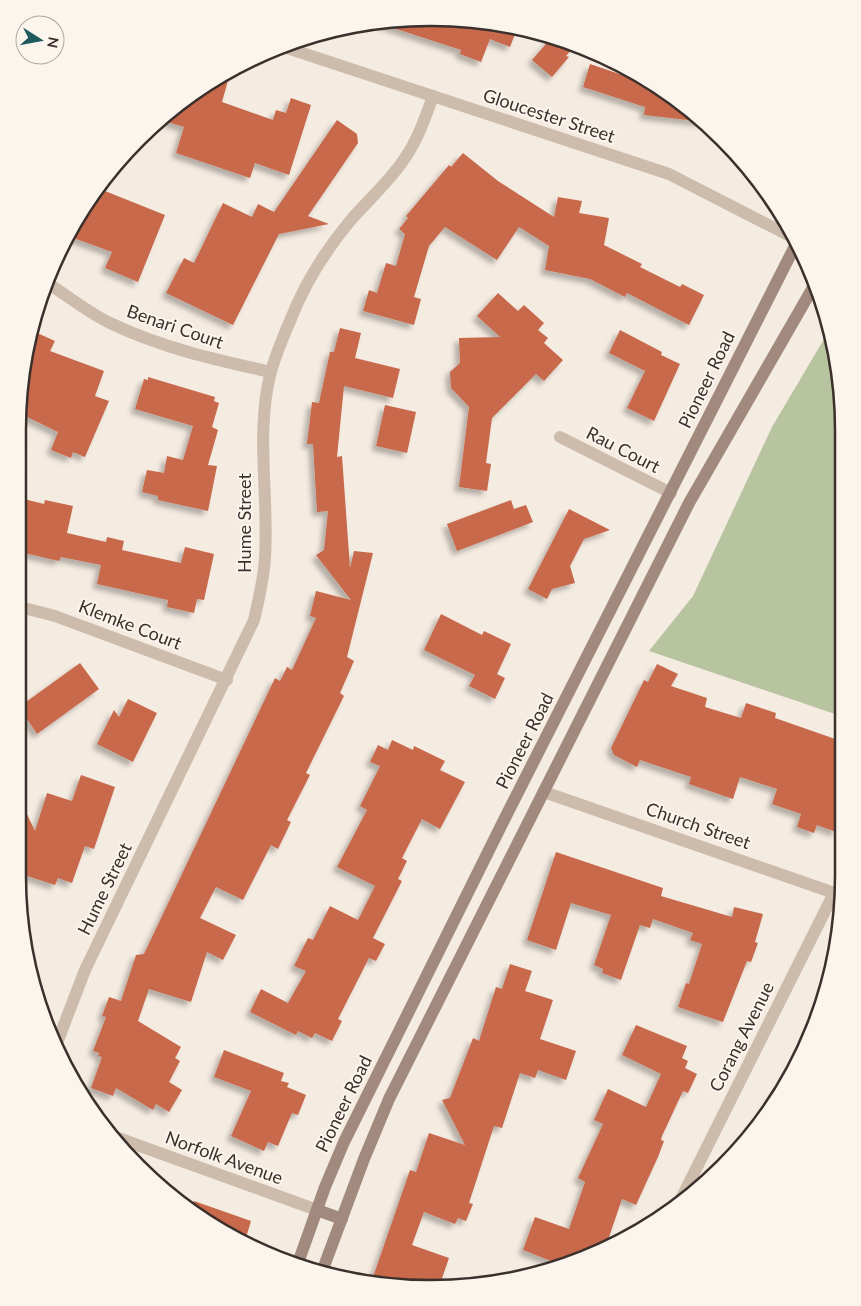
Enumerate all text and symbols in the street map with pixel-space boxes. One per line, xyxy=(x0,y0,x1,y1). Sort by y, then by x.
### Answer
north arrow xyxy=(15,15,65,65)
text: N xyxy=(44,36,63,49)
street label: Gloucester Street xyxy=(481,83,619,147)
street label: Benari Court xyxy=(124,299,227,353)
street label: Pioneer Road xyxy=(673,328,739,432)
street label: Rau Court xyxy=(583,421,664,477)
street label: Hume Street xyxy=(233,472,255,573)
street label: Klemke Court xyxy=(76,594,185,654)
street label: Pioneer Road xyxy=(490,689,558,792)
street label: Church Street xyxy=(643,797,754,853)
street label: Hume Street xyxy=(72,838,136,938)
street label: Corang Avenue xyxy=(704,978,778,1095)
street label: Pioneer Road xyxy=(310,1052,376,1156)
street label: Norfolk Avenue xyxy=(163,1126,286,1189)

